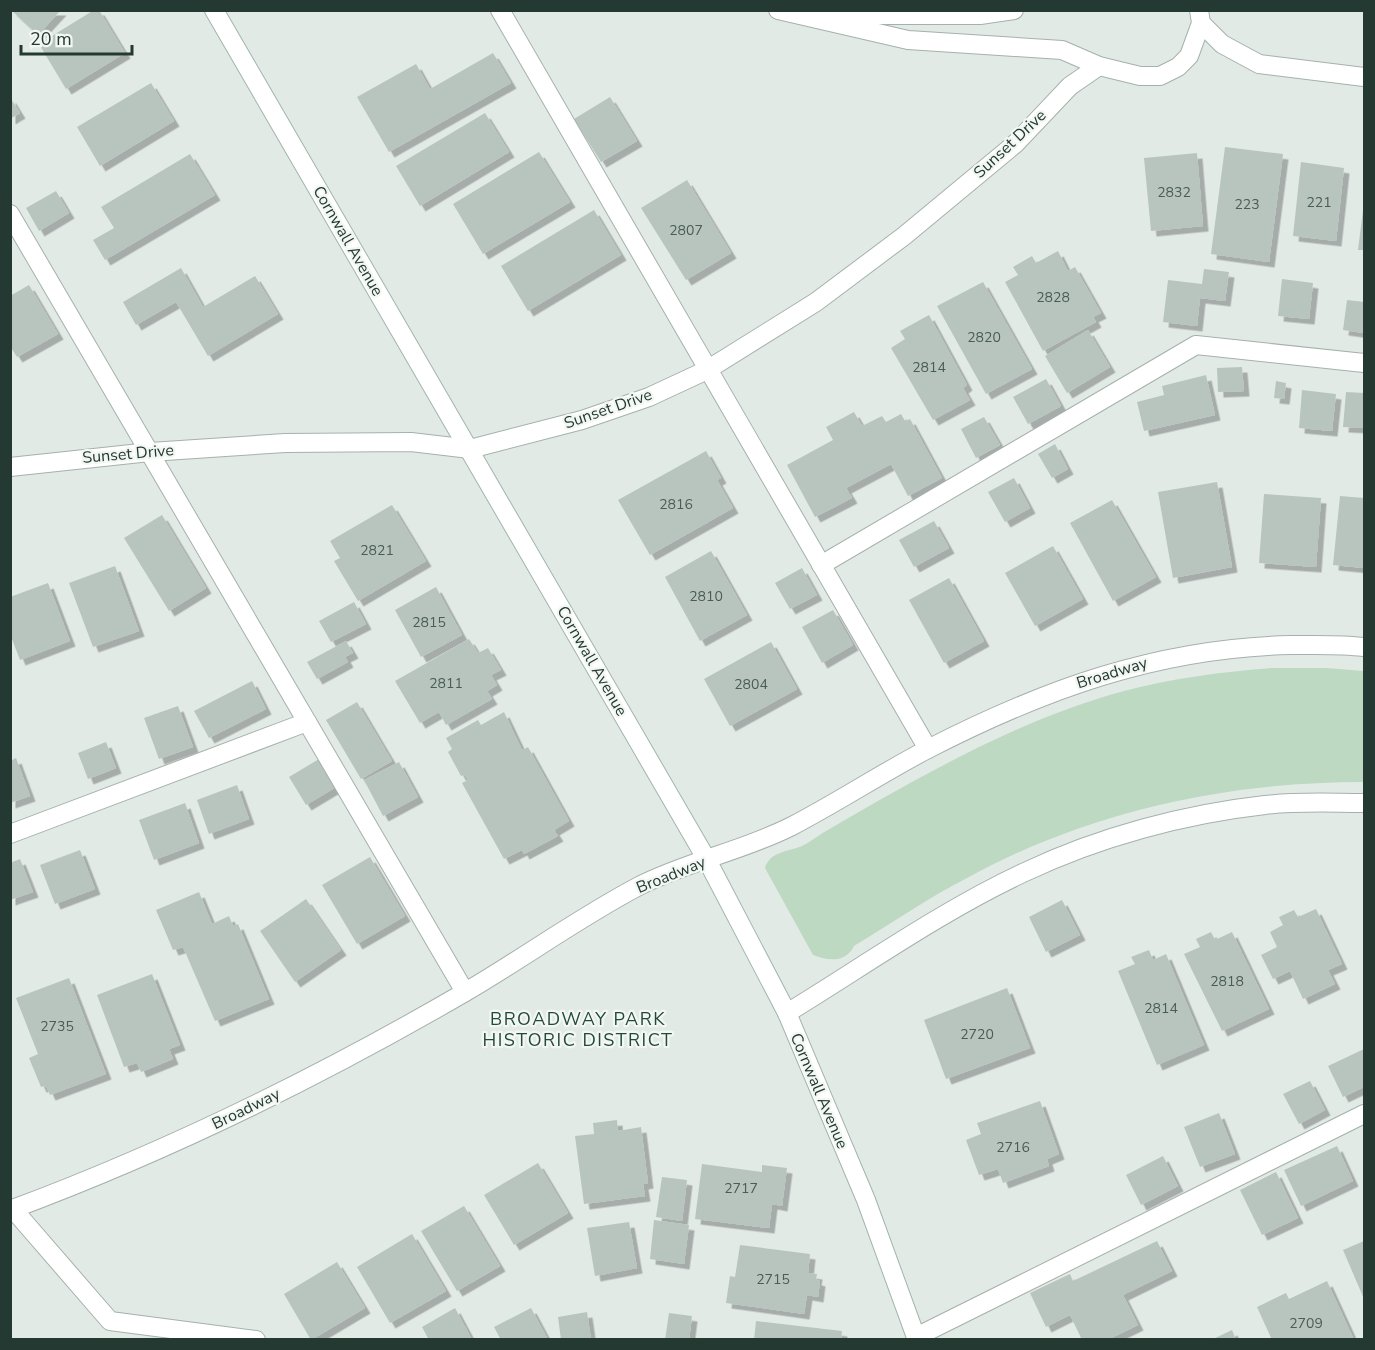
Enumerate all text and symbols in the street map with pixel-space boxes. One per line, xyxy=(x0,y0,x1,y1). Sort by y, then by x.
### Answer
scale bar xyxy=(21,18,132,56)
text: 20 m xyxy=(30,27,72,51)
street label: Sunset Drive xyxy=(969,105,1051,183)
street label: Cornwall Avenue xyxy=(308,182,388,300)
house number: 2832 xyxy=(1157,183,1191,202)
house number: 221 xyxy=(1306,193,1332,212)
house number: 223 xyxy=(1234,195,1260,214)
house number: 2807 xyxy=(669,221,703,240)
house number: 2828 xyxy=(1036,288,1070,307)
house number: 2820 xyxy=(967,328,1001,347)
house number: 2814 xyxy=(912,358,946,377)
street label: Sunset Drive xyxy=(561,384,655,434)
street label: Sunset Drive xyxy=(81,439,175,469)
house number: 2816 xyxy=(659,495,693,514)
house number: 2821 xyxy=(360,541,394,560)
house number: 2810 xyxy=(689,587,723,606)
street label: Cornwall Avenue xyxy=(552,602,632,720)
house number: 2815 xyxy=(412,613,446,632)
street label: Broadway xyxy=(1074,652,1151,694)
house number: 2811 xyxy=(429,674,463,693)
house number: 2804 xyxy=(734,675,768,694)
street label: Broadway xyxy=(633,851,710,899)
house number: 2818 xyxy=(1210,972,1244,991)
house number: 2814 xyxy=(1144,999,1178,1018)
district label: BROADWAY PARK HISTORIC DISTRICT xyxy=(483,1007,673,1052)
house number: 2735 xyxy=(40,1017,74,1036)
house number: 2720 xyxy=(960,1025,994,1044)
street label: Cornwall Avenue xyxy=(785,1030,853,1152)
street label: Broadway xyxy=(208,1083,284,1135)
house number: 2716 xyxy=(996,1138,1030,1157)
house number: 2717 xyxy=(724,1179,758,1198)
house number: 2715 xyxy=(756,1270,790,1289)
house number: 2709 xyxy=(1289,1314,1323,1333)

